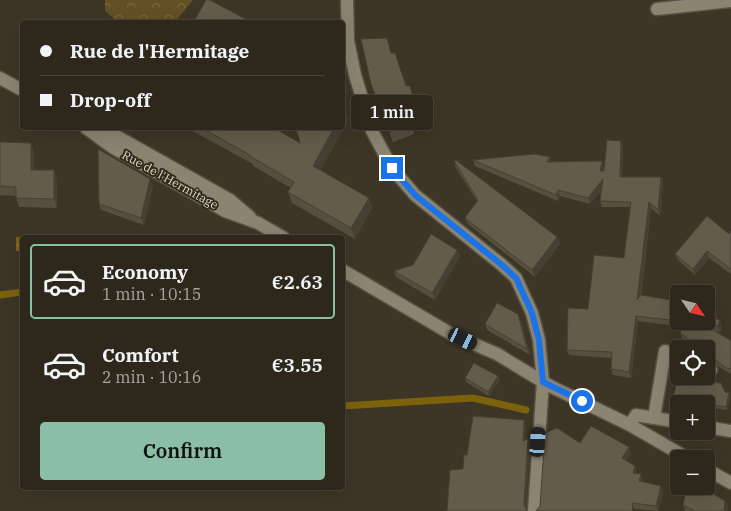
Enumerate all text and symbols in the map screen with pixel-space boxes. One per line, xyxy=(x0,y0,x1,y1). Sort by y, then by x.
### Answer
text: Rue de l'Hermitage xyxy=(70,39,249,63)
text: Drop-off xyxy=(70,88,151,112)
callout: 1 min xyxy=(351,96,433,130)
text: 1 min xyxy=(370,102,414,122)
street label: Rue de l'Hermitage xyxy=(120,147,221,212)
route end xyxy=(381,157,403,179)
icon: car xyxy=(42,259,87,304)
text: Economy xyxy=(102,260,188,284)
text: €2.63 xyxy=(272,270,323,294)
text: 1 min · 10:15 xyxy=(102,284,201,304)
north arrow xyxy=(670,285,715,330)
map controls xyxy=(670,285,715,495)
car xyxy=(446,326,479,352)
button: locate xyxy=(670,340,715,385)
icon: car xyxy=(42,342,87,387)
text: Comfort xyxy=(102,343,179,367)
text: €3.55 xyxy=(272,353,323,377)
text: 2 min · 10:16 xyxy=(102,367,201,387)
route start xyxy=(571,390,593,412)
button: + xyxy=(670,395,715,440)
button: Confirm xyxy=(40,422,325,480)
car xyxy=(529,427,546,457)
button: − xyxy=(670,450,715,495)

